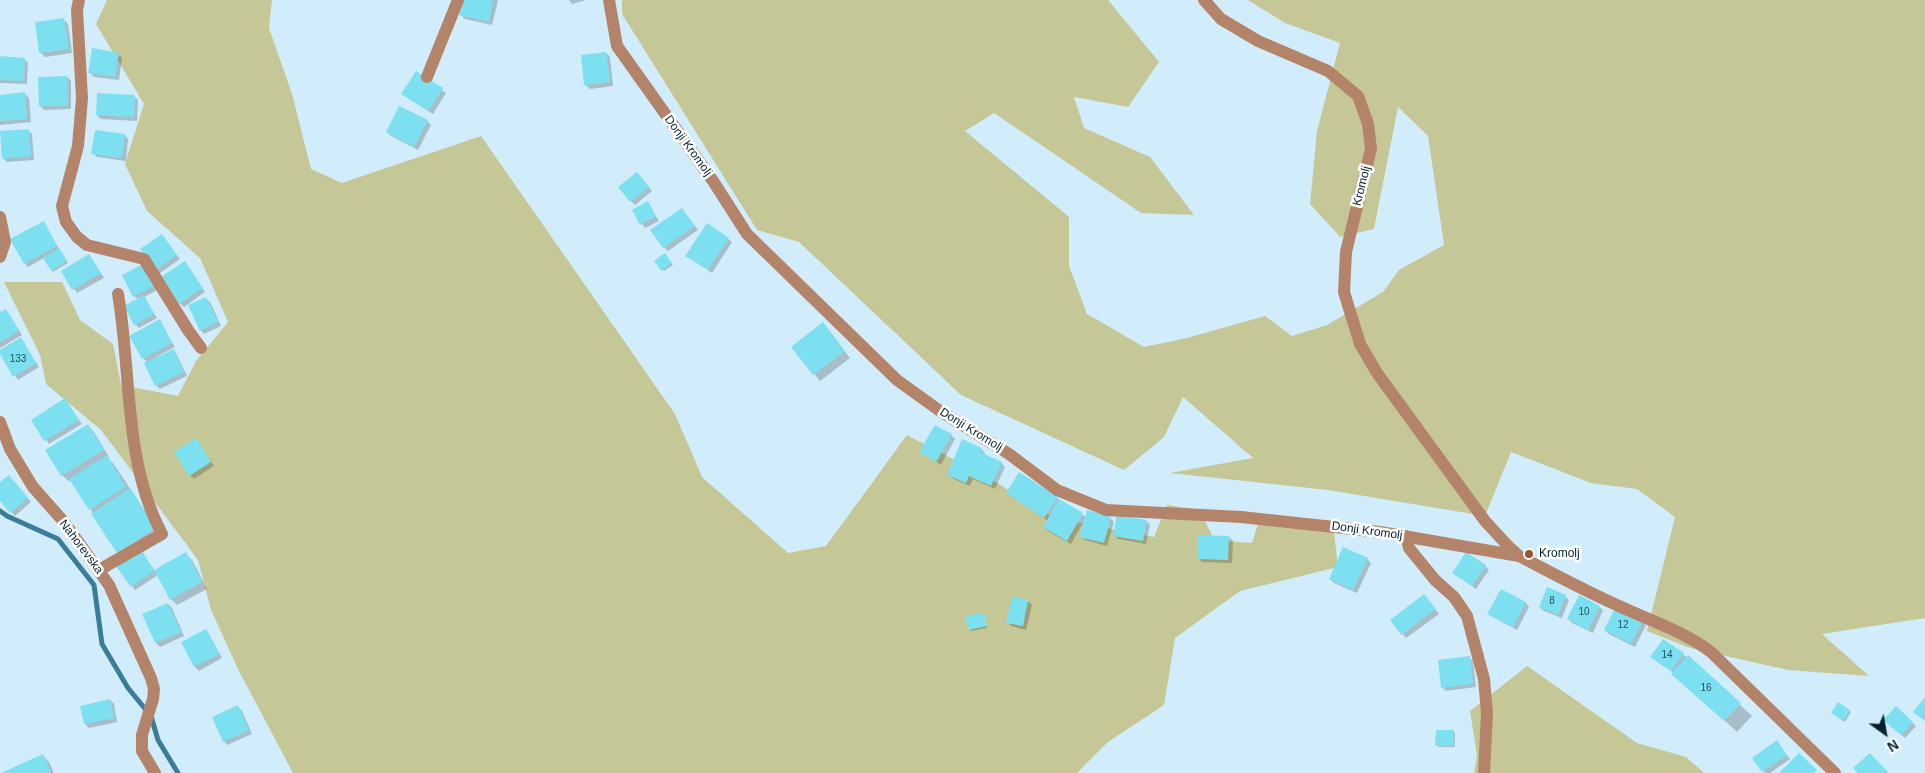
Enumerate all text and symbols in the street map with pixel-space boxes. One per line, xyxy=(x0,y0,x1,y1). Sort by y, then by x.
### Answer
street label: Donji Kromolj xyxy=(661,113,715,179)
street label: Kromolj xyxy=(1350,165,1374,207)
house number: 133 xyxy=(10,353,26,365)
street label: Donji Kromolj xyxy=(937,405,1005,455)
street label: Nahorevska xyxy=(56,517,106,577)
street label: Donji Kromolj xyxy=(1331,519,1403,543)
place label: Kromolj xyxy=(1539,547,1580,561)
marker: Kromolj xyxy=(1523,548,1535,560)
house number: 8 xyxy=(1549,595,1555,607)
house number: 10 xyxy=(1578,606,1590,618)
house number: 12 xyxy=(1617,619,1629,631)
house number: 14 xyxy=(1661,649,1673,661)
house number: 16 xyxy=(1700,682,1712,694)
north arrow xyxy=(1860,708,1910,758)
text: N xyxy=(1884,736,1901,755)

